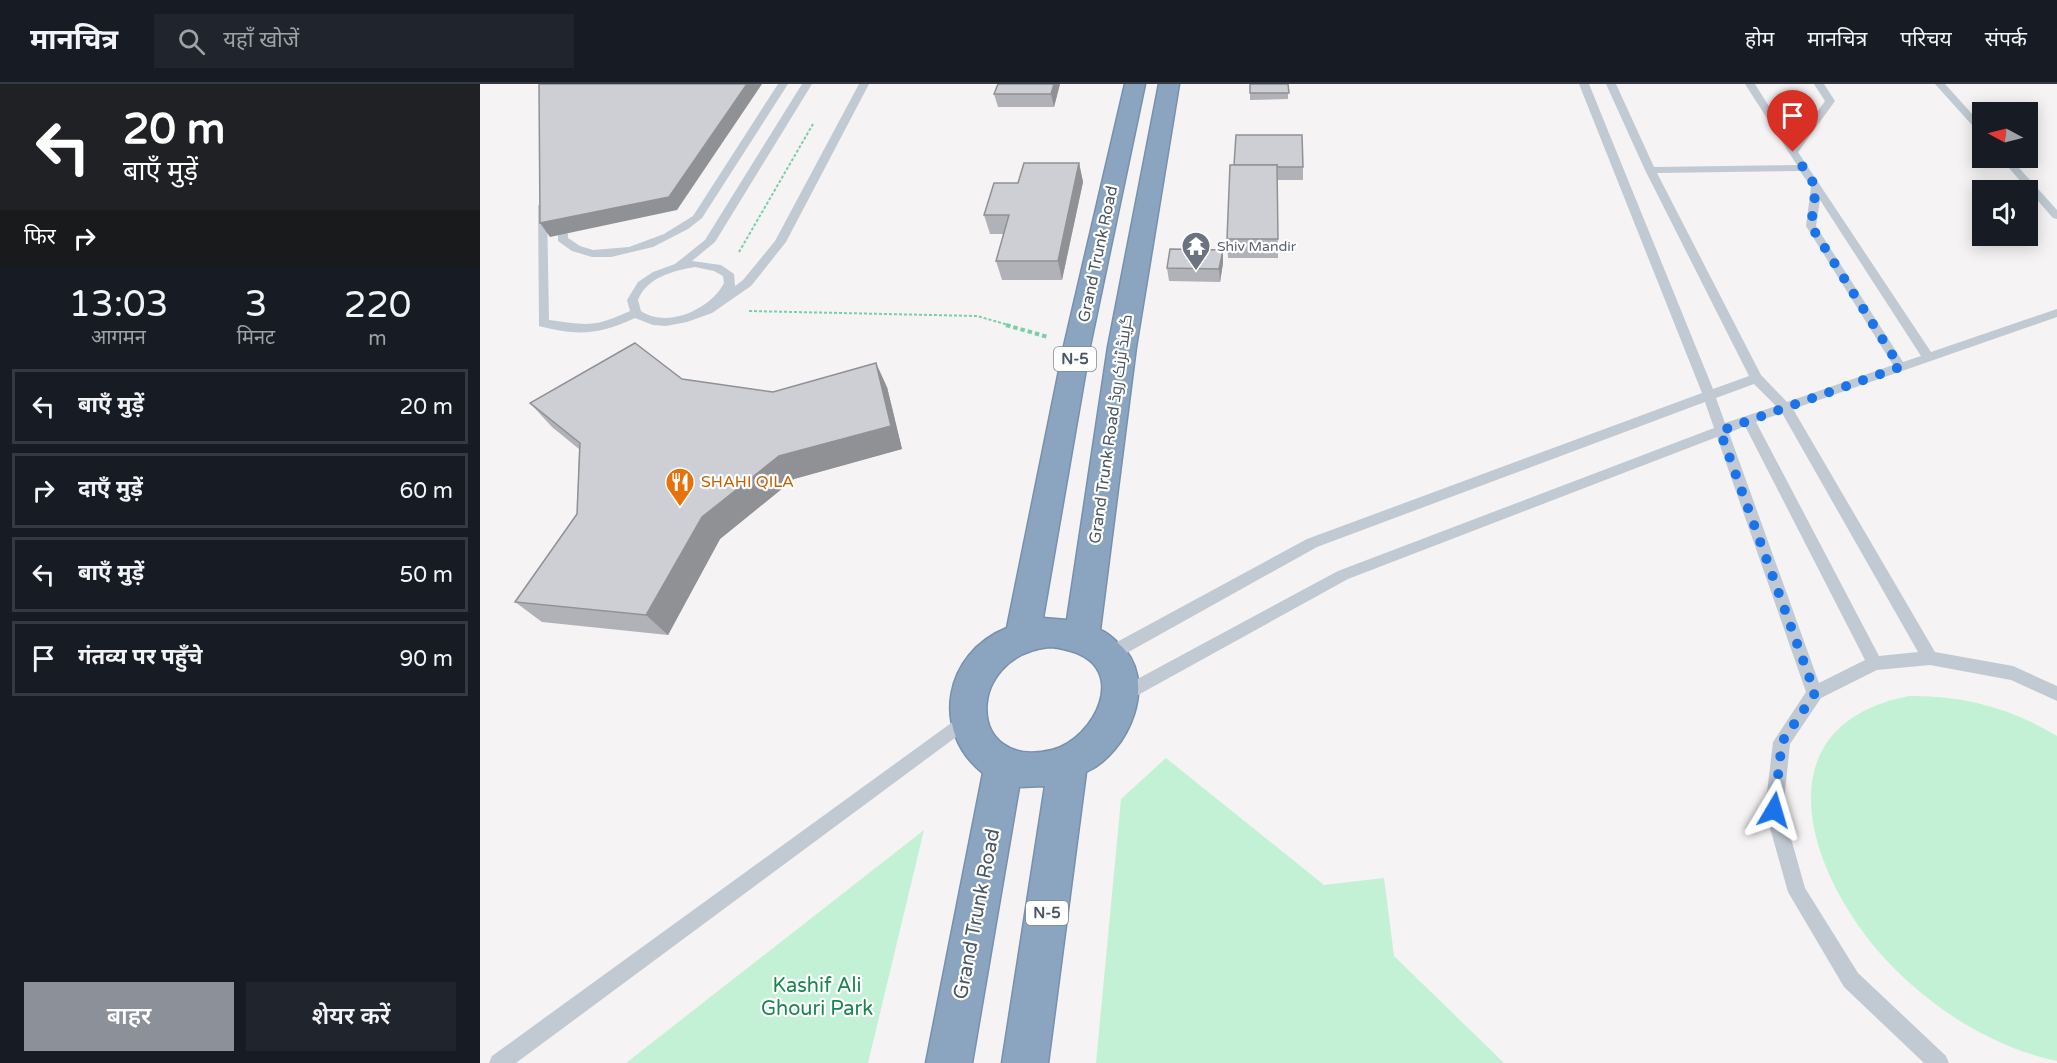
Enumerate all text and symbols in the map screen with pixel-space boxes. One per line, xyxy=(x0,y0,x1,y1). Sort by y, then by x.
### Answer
search box xyxy=(154,14,574,68)
text: मानचित्र xyxy=(30,23,118,57)
icon: search xyxy=(175,25,208,58)
text: यहाँ खोजें xyxy=(223,27,299,53)
text: होम xyxy=(1745,27,1774,52)
text: मानचित्र xyxy=(1807,27,1867,52)
text: परिचय xyxy=(1900,27,1952,52)
text: संपर्क xyxy=(1985,27,2027,52)
pin xyxy=(1767,90,1818,152)
icon: arrive xyxy=(1776,99,1809,132)
north arrow xyxy=(1972,102,2038,168)
map controls xyxy=(1972,102,2038,246)
text: 20 m xyxy=(123,104,225,155)
icon: left xyxy=(24,108,102,186)
text: बाएँ मुड़ें xyxy=(123,155,198,188)
button: sound xyxy=(1972,180,2038,246)
street label: Grand Trunk Road xyxy=(1074,184,1122,324)
icon: right xyxy=(68,222,101,255)
text: फिर xyxy=(24,224,56,250)
temple icon: Shiv Mandir xyxy=(1180,230,1212,272)
place label: Shiv Mandir xyxy=(1217,238,1297,255)
text: 13:03 xyxy=(69,283,168,326)
text: 3 xyxy=(245,283,267,326)
text: 220 xyxy=(344,284,411,327)
street label: Grand Trunk Road گرینڈ ٹرنک روڈ xyxy=(1085,313,1137,545)
text: आगमन xyxy=(91,326,146,350)
text: मिनट xyxy=(237,326,275,350)
text: m xyxy=(368,327,387,351)
road number: N-5 xyxy=(1054,347,1096,371)
icon: left xyxy=(27,390,60,423)
text: बाएँ मुड़ें xyxy=(78,392,144,418)
text: 20 m xyxy=(399,394,453,420)
restaurant icon: SHAHI QILA xyxy=(664,466,696,508)
place label: SHAHI QILA xyxy=(701,472,794,492)
icon: right xyxy=(27,474,60,507)
text: दाएँ मुड़ें xyxy=(78,476,143,502)
text: 60 m xyxy=(399,478,453,504)
icon: left xyxy=(27,558,60,591)
text: बाएँ मुड़ें xyxy=(78,560,144,586)
text: 50 m xyxy=(399,562,453,588)
icon: arrive xyxy=(27,642,60,675)
text: गंतव्य पर पहुँचे xyxy=(78,644,203,670)
text: 90 m xyxy=(399,646,453,672)
position arrow xyxy=(1742,778,1806,842)
street label: Grand Trunk Road xyxy=(949,827,1005,1001)
road number: N-5 xyxy=(1026,901,1068,925)
park label: Kashif Ali Ghouri Park xyxy=(761,974,873,1021)
button: बाहर xyxy=(24,982,234,1051)
button: शेयर करें xyxy=(246,982,456,1051)

